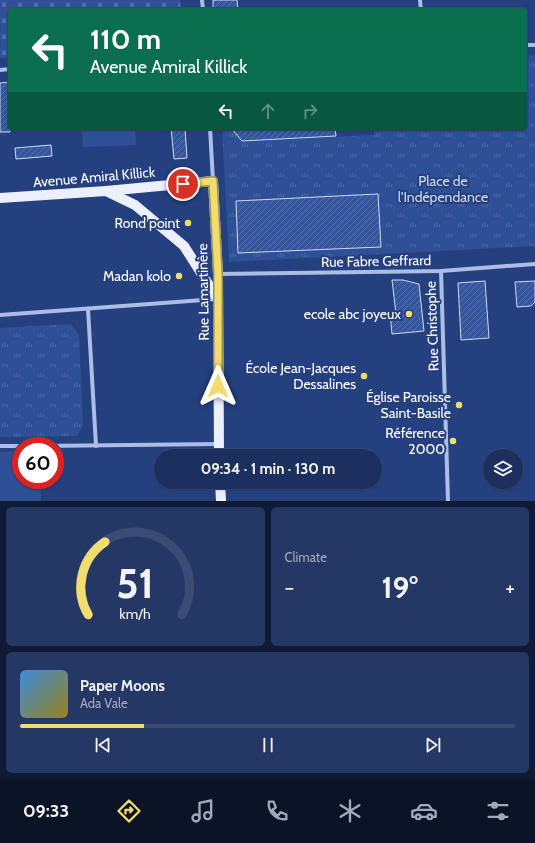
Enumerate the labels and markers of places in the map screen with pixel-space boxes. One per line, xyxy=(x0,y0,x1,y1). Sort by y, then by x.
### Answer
pin xyxy=(166,167,200,201)
place label: Rond point xyxy=(114,214,180,232)
marker: Rond point xyxy=(183,218,193,228)
place label: Madan kolo xyxy=(103,267,171,285)
marker: Madan kolo xyxy=(174,271,184,281)
place label: ecole abc joyeux xyxy=(304,305,401,323)
marker: ecole abc joyeux xyxy=(404,309,414,319)
place label: École Jean-Jacques Dessalines xyxy=(245,359,356,393)
marker: École Jean-Jacques Dessalines xyxy=(359,371,369,381)
place label: Église Paroisse Saint-Basile xyxy=(366,388,451,422)
marker: Église Paroisse Saint-Basile xyxy=(454,400,464,410)
place label: Référence 2000 xyxy=(385,424,445,458)
marker: Référence 2000 xyxy=(448,436,458,446)

